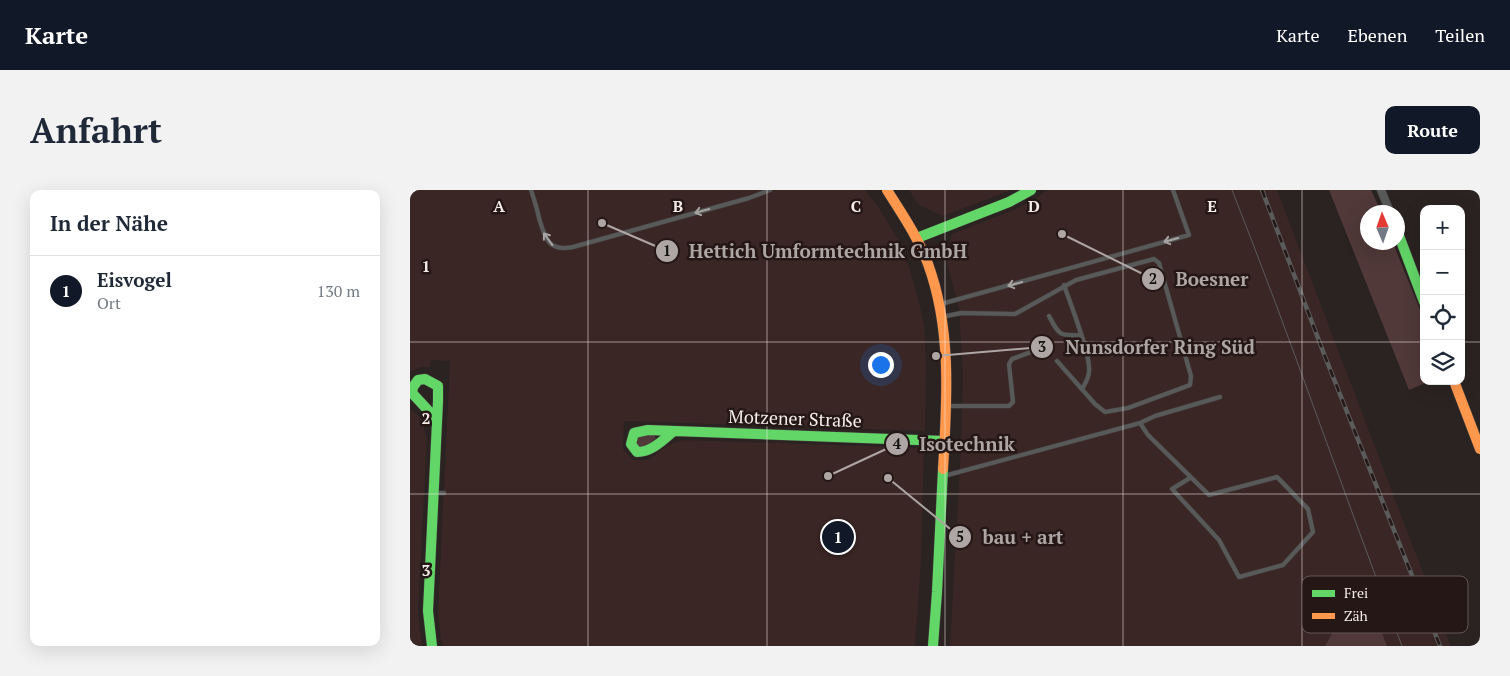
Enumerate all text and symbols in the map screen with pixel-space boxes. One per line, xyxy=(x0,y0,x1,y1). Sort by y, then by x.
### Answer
text: Karte xyxy=(25,19,88,51)
text: Karte xyxy=(1276,23,1320,47)
text: Ebenen xyxy=(1348,23,1407,47)
text: Teilen xyxy=(1435,23,1485,47)
button: Route xyxy=(1385,106,1480,154)
text: Anfahrt xyxy=(30,107,162,153)
text: A xyxy=(493,195,505,217)
text: B xyxy=(673,195,683,217)
text: C xyxy=(851,195,861,217)
text: D xyxy=(1028,195,1040,217)
text: E xyxy=(1207,195,1217,217)
north arrow xyxy=(1360,205,1405,250)
map controls xyxy=(1420,205,1465,385)
button: + xyxy=(1420,205,1465,250)
one-way arrow xyxy=(694,207,710,217)
text: In der Nähe xyxy=(50,209,168,237)
one-way arrow xyxy=(543,232,553,246)
callout: Hettich Umformtechnik GmbH xyxy=(654,234,978,268)
one-way arrow xyxy=(1164,236,1180,246)
text: Hettich Umformtechnik GmbH xyxy=(689,238,968,263)
text: 1 xyxy=(663,240,671,260)
button: − xyxy=(1420,250,1465,295)
text: 1 xyxy=(421,255,431,277)
callout: Boesner xyxy=(1141,262,1259,296)
text: Boesner xyxy=(1175,266,1249,291)
text: Eisvogel xyxy=(97,267,172,292)
text: 2 xyxy=(1149,268,1157,288)
text: 1 xyxy=(61,280,71,302)
text: 130 m xyxy=(317,280,360,302)
one-way arrow xyxy=(1007,280,1023,290)
text: Ort xyxy=(97,292,121,314)
button: locate xyxy=(1420,295,1465,340)
callout: Nunsdorfer Ring Süd xyxy=(1030,330,1265,364)
text: Nunsdorfer Ring Süd xyxy=(1065,334,1255,359)
text: 3 xyxy=(1038,336,1046,356)
button: layers xyxy=(1420,340,1465,385)
your location xyxy=(868,352,894,378)
street label: Motzener Straße xyxy=(728,404,862,432)
text: 2 xyxy=(421,407,431,429)
callout: Isotechnik xyxy=(884,427,1025,461)
text: Isotechnik xyxy=(919,431,1016,456)
text: 4 xyxy=(893,433,902,453)
pin: 1 xyxy=(822,518,854,556)
callout: bau + art xyxy=(948,520,1074,554)
text: bau + art xyxy=(982,524,1064,549)
text: 5 xyxy=(956,526,964,546)
text: 3 xyxy=(421,559,431,581)
legend xyxy=(1302,576,1468,633)
text: Frei xyxy=(1344,583,1368,602)
text: Zäh xyxy=(1344,606,1368,625)

